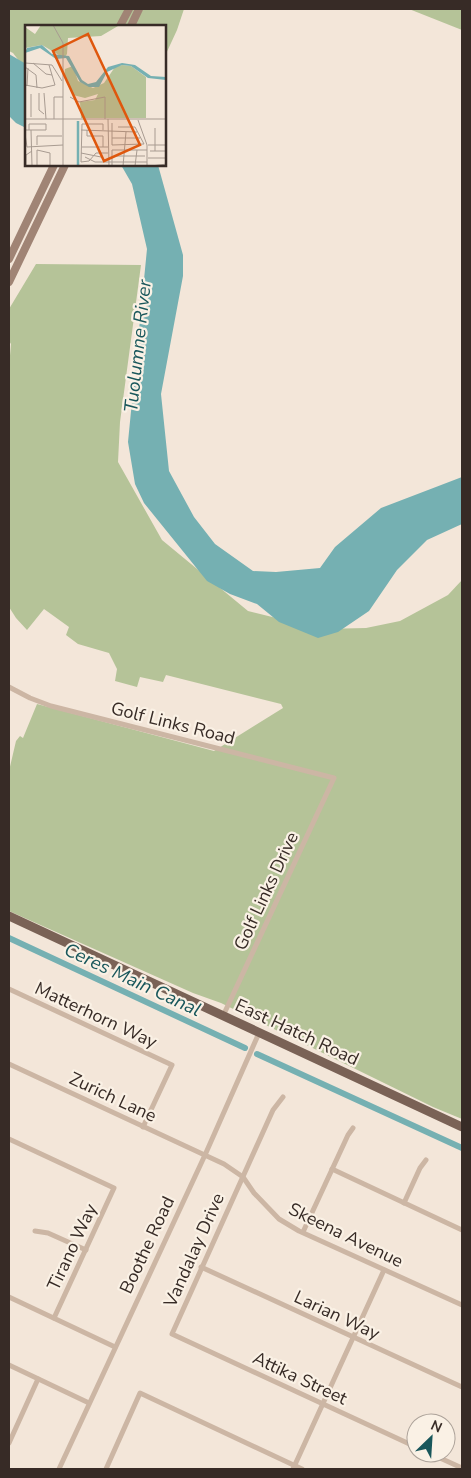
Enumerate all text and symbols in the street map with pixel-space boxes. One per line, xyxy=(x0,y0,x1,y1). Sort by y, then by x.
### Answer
inset map xyxy=(25,25,166,166)
water label: Tuolumne River xyxy=(118,277,158,414)
street label: Golf Links Road xyxy=(108,696,238,750)
street label: Golf Links Drive xyxy=(228,828,304,954)
water label: Ceres Main Canal xyxy=(60,937,205,1023)
street label: Matterhorn Way xyxy=(31,976,162,1054)
street label: East Hatch Road xyxy=(231,993,363,1071)
street label: Zurich Lane xyxy=(66,1066,160,1128)
street label: Vandalay Drive xyxy=(158,1189,230,1312)
street label: Boothe Road xyxy=(114,1192,180,1298)
street label: Skeena Avenue xyxy=(285,1197,407,1273)
street label: Tirano Way xyxy=(41,1199,103,1294)
street label: Larian Way xyxy=(290,1285,384,1346)
street label: Attika Street xyxy=(249,1346,352,1411)
north arrow xyxy=(406,1413,456,1463)
text: N xyxy=(428,1416,445,1437)

